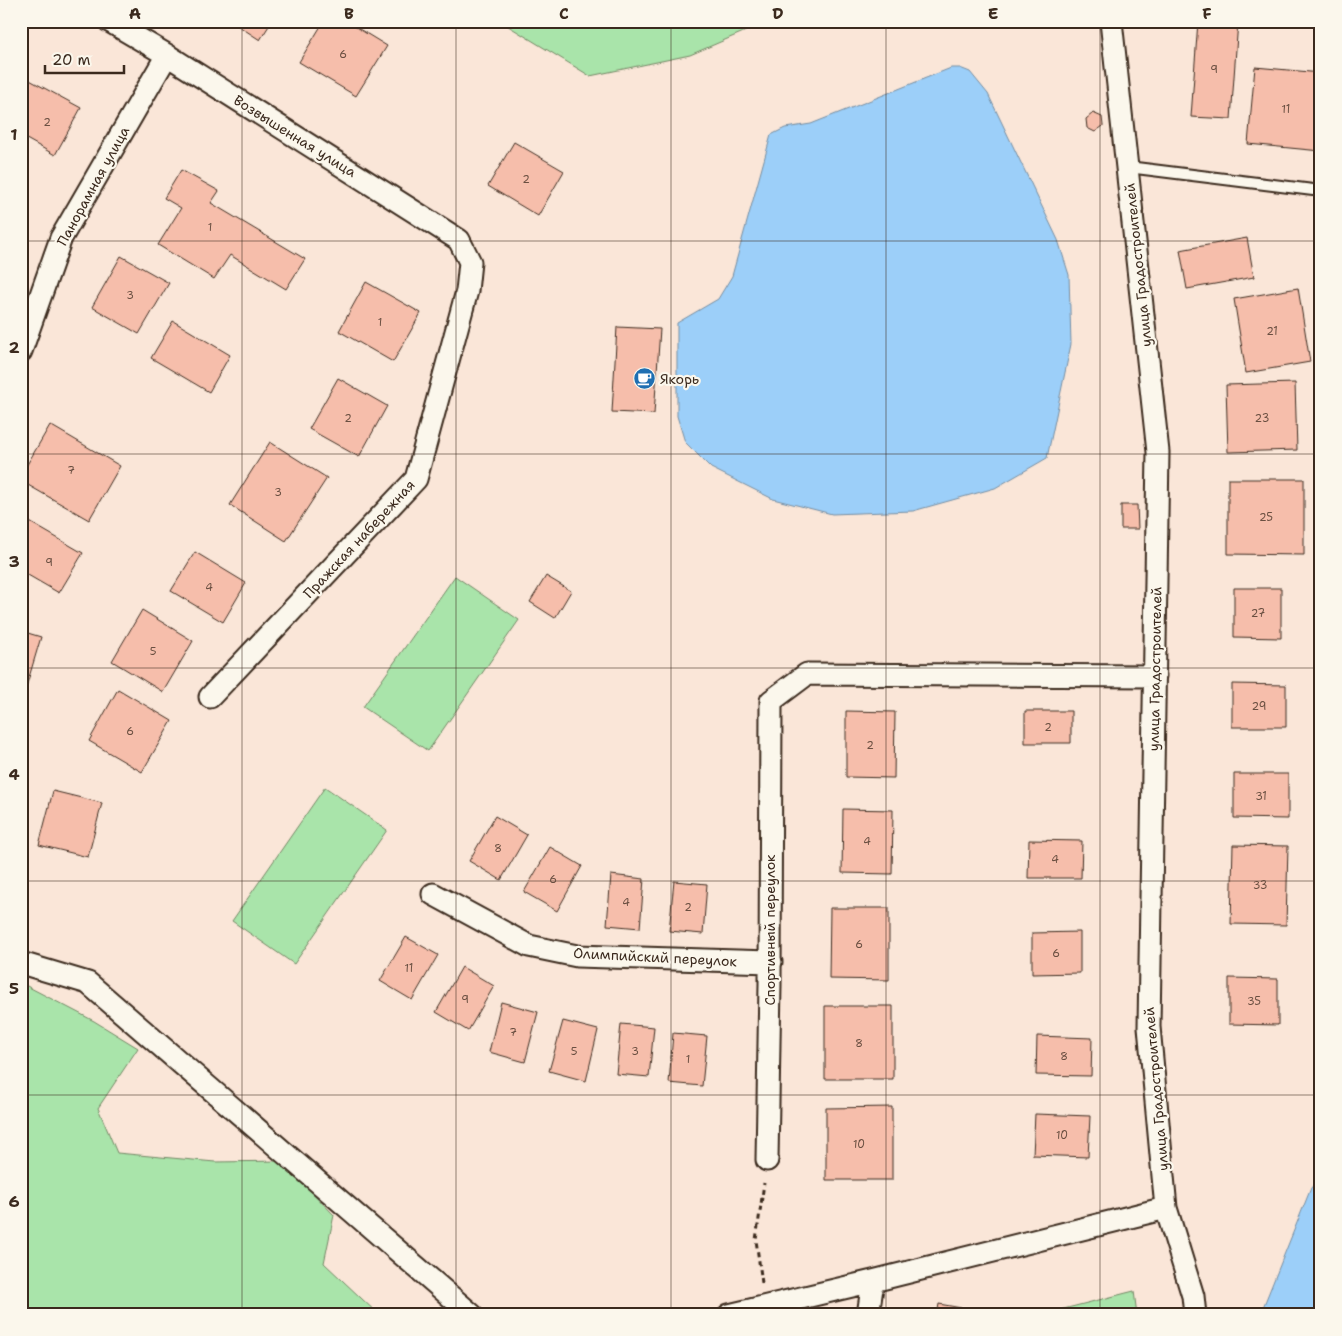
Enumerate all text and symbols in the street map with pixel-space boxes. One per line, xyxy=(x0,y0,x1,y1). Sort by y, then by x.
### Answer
text: A xyxy=(129,3,141,24)
text: B xyxy=(344,3,354,24)
text: C xyxy=(559,3,569,24)
text: D xyxy=(772,3,784,24)
text: E xyxy=(988,3,998,24)
text: F xyxy=(1202,3,1212,24)
scale bar xyxy=(45,42,124,74)
house number: 6 xyxy=(339,47,347,62)
text: 20 m xyxy=(52,50,91,70)
house number: 9 xyxy=(1210,62,1218,77)
street label: Возвышенная улица xyxy=(230,91,360,181)
house number: 11 xyxy=(1282,102,1290,117)
house number: 2 xyxy=(43,115,51,130)
street label: Панорамная улица xyxy=(53,123,133,249)
text: 1 xyxy=(10,124,18,145)
house number: 2 xyxy=(522,172,530,187)
street label: улица Градостроителей xyxy=(1120,182,1156,348)
house number: 1 xyxy=(208,220,212,235)
house number: 3 xyxy=(126,288,134,303)
house number: 1 xyxy=(378,315,382,330)
house number: 21 xyxy=(1266,324,1278,339)
text: 2 xyxy=(8,337,20,358)
cafe icon: Якорь xyxy=(632,367,656,391)
place label: Якорь xyxy=(660,370,699,388)
house number: 2 xyxy=(344,411,352,426)
house number: 23 xyxy=(1255,411,1269,426)
house number: 7 xyxy=(67,463,75,478)
street label: Пражская набережная xyxy=(299,476,419,602)
house number: 3 xyxy=(274,485,282,500)
house number: 25 xyxy=(1259,510,1273,525)
text: 3 xyxy=(8,551,20,572)
house number: 9 xyxy=(45,555,53,570)
house number: 4 xyxy=(205,580,213,595)
street label: улица Градостроителей xyxy=(1145,587,1165,751)
house number: 27 xyxy=(1251,606,1266,621)
house number: 5 xyxy=(150,644,157,659)
house number: 29 xyxy=(1252,699,1266,714)
house number: 2 xyxy=(1044,720,1052,735)
house number: 6 xyxy=(126,724,134,739)
house number: 2 xyxy=(866,738,874,753)
text: 4 xyxy=(8,764,20,785)
house number: 31 xyxy=(1255,789,1267,804)
house number: 4 xyxy=(863,834,871,849)
house number: 8 xyxy=(494,841,502,856)
house number: 4 xyxy=(1051,852,1059,867)
street label: Спортивный переулок xyxy=(761,854,779,1006)
house number: 6 xyxy=(549,872,557,887)
house number: 33 xyxy=(1253,878,1267,893)
house number: 4 xyxy=(622,895,630,910)
house number: 2 xyxy=(684,900,692,915)
house number: 6 xyxy=(855,937,863,952)
street label: Олимпийский переулок xyxy=(573,944,738,970)
house number: 6 xyxy=(1052,946,1060,961)
house number: 11 xyxy=(405,961,413,976)
text: 5 xyxy=(9,978,19,999)
house number: 9 xyxy=(461,992,469,1007)
house number: 35 xyxy=(1247,994,1261,1009)
street label: улица Градостроителей xyxy=(1140,1006,1172,1172)
house number: 7 xyxy=(509,1025,517,1040)
house number: 8 xyxy=(855,1036,863,1051)
house number: 5 xyxy=(571,1044,578,1059)
house number: 3 xyxy=(631,1044,639,1059)
house number: 8 xyxy=(1060,1049,1068,1064)
house number: 1 xyxy=(686,1052,690,1067)
house number: 10 xyxy=(1056,1128,1068,1143)
house number: 10 xyxy=(853,1137,865,1152)
text: 6 xyxy=(8,1191,20,1212)

